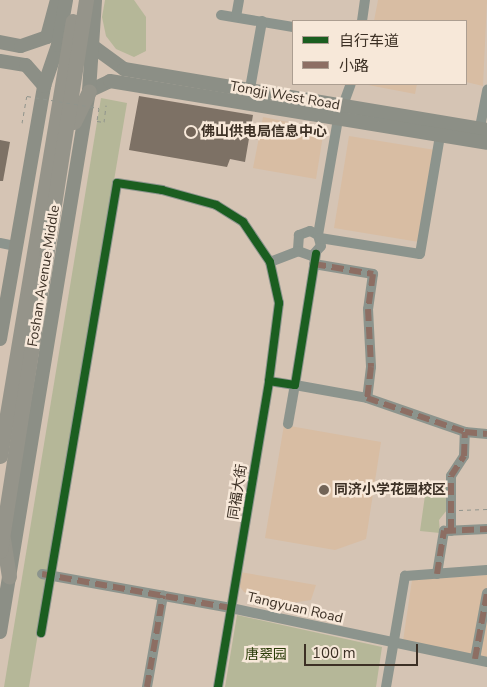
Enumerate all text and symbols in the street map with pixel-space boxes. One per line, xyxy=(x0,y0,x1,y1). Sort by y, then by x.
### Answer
legend xyxy=(292,20,467,85)
text: 自行车道 xyxy=(339,31,399,51)
text: 小路 xyxy=(339,56,369,76)
street label: Tongji West Road xyxy=(229,78,341,114)
place label: 佛山供电局信息中心 xyxy=(201,124,327,140)
marker: 佛山供电局信息中心 xyxy=(185,126,197,138)
street label: Foshan Avenue Middle xyxy=(25,204,63,348)
street label: 同福大街 xyxy=(225,463,251,521)
place label: 同济小学花园校区 xyxy=(334,482,446,498)
marker: 同济小学花园校区 xyxy=(318,484,330,496)
street label: Tangyuan Road xyxy=(246,589,344,627)
scale bar xyxy=(307,634,421,666)
text: 100 m xyxy=(312,643,356,663)
park label: 唐翠园 xyxy=(245,647,287,663)

